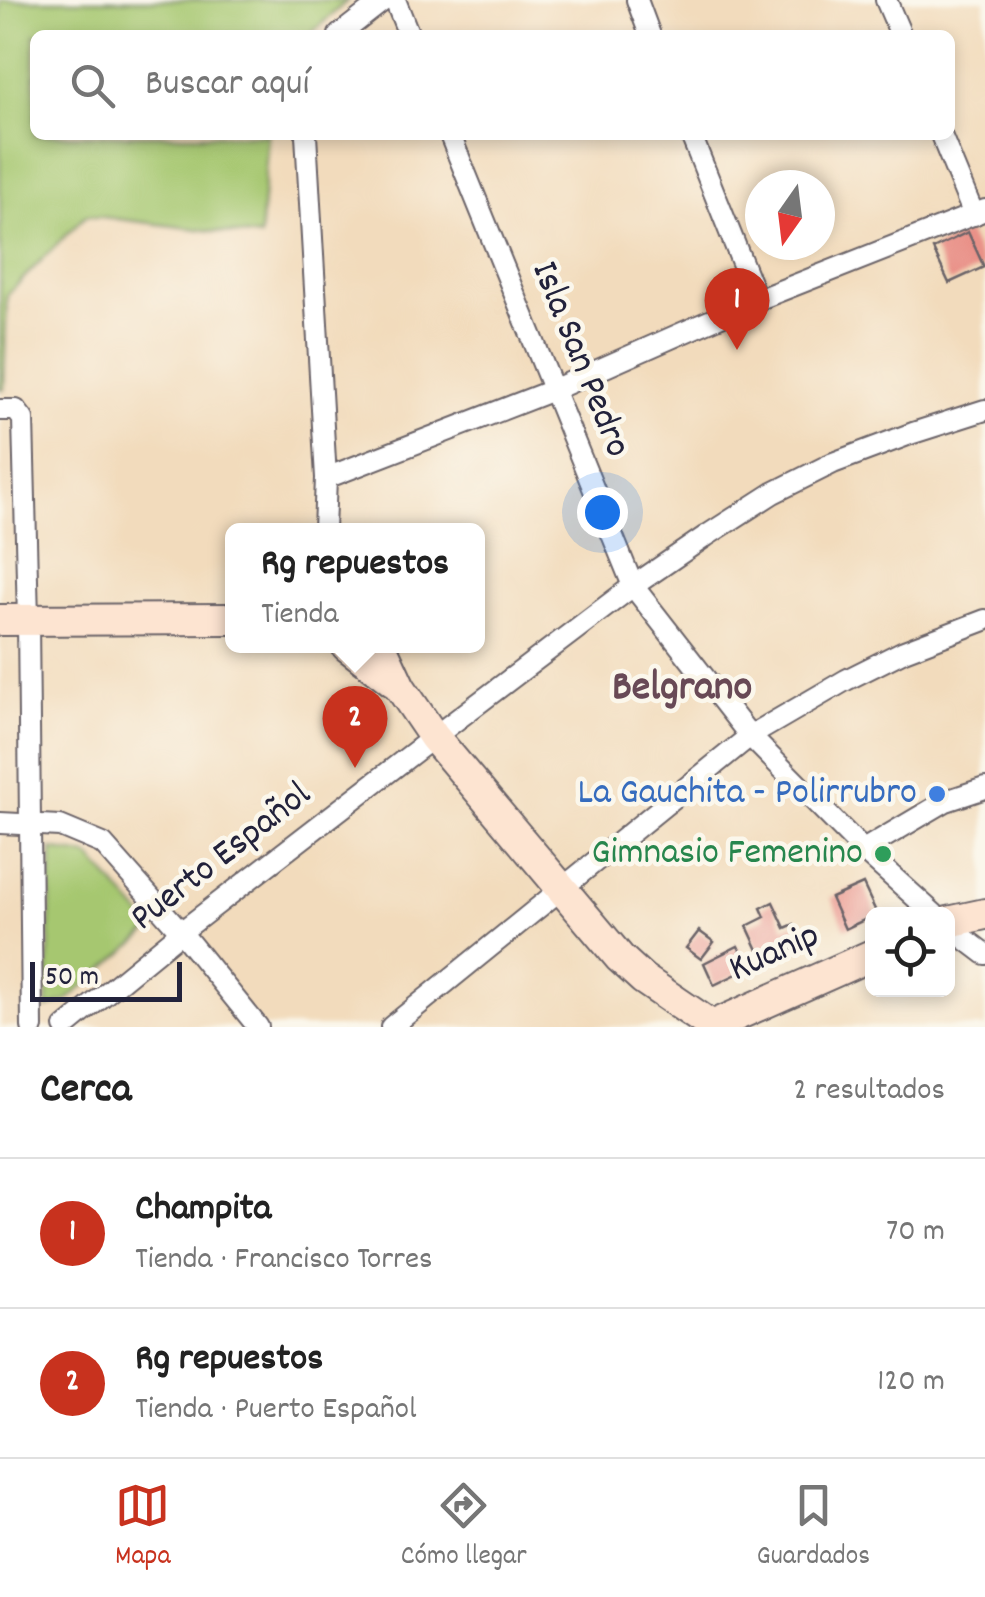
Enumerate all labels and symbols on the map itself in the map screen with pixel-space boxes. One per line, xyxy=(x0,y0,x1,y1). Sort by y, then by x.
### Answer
north arrow xyxy=(745,170,835,260)
street label: Isla San Pedro xyxy=(515,254,643,466)
pin: 1 xyxy=(704,268,770,350)
your location xyxy=(577,487,628,538)
district label: Belgrano xyxy=(612,660,752,720)
pin: 2 xyxy=(322,686,388,768)
place label: La Gauchita - Polirrubro xyxy=(577,767,917,822)
street label: Puerto Español xyxy=(120,770,324,946)
marker: La Gauchita - Polirrubro xyxy=(926,783,948,805)
place label: Gimnasio Femenino xyxy=(591,827,863,882)
marker: Gimnasio Femenino xyxy=(872,843,894,865)
street label: Kuanip xyxy=(721,910,829,998)
scale bar xyxy=(30,957,182,1001)

